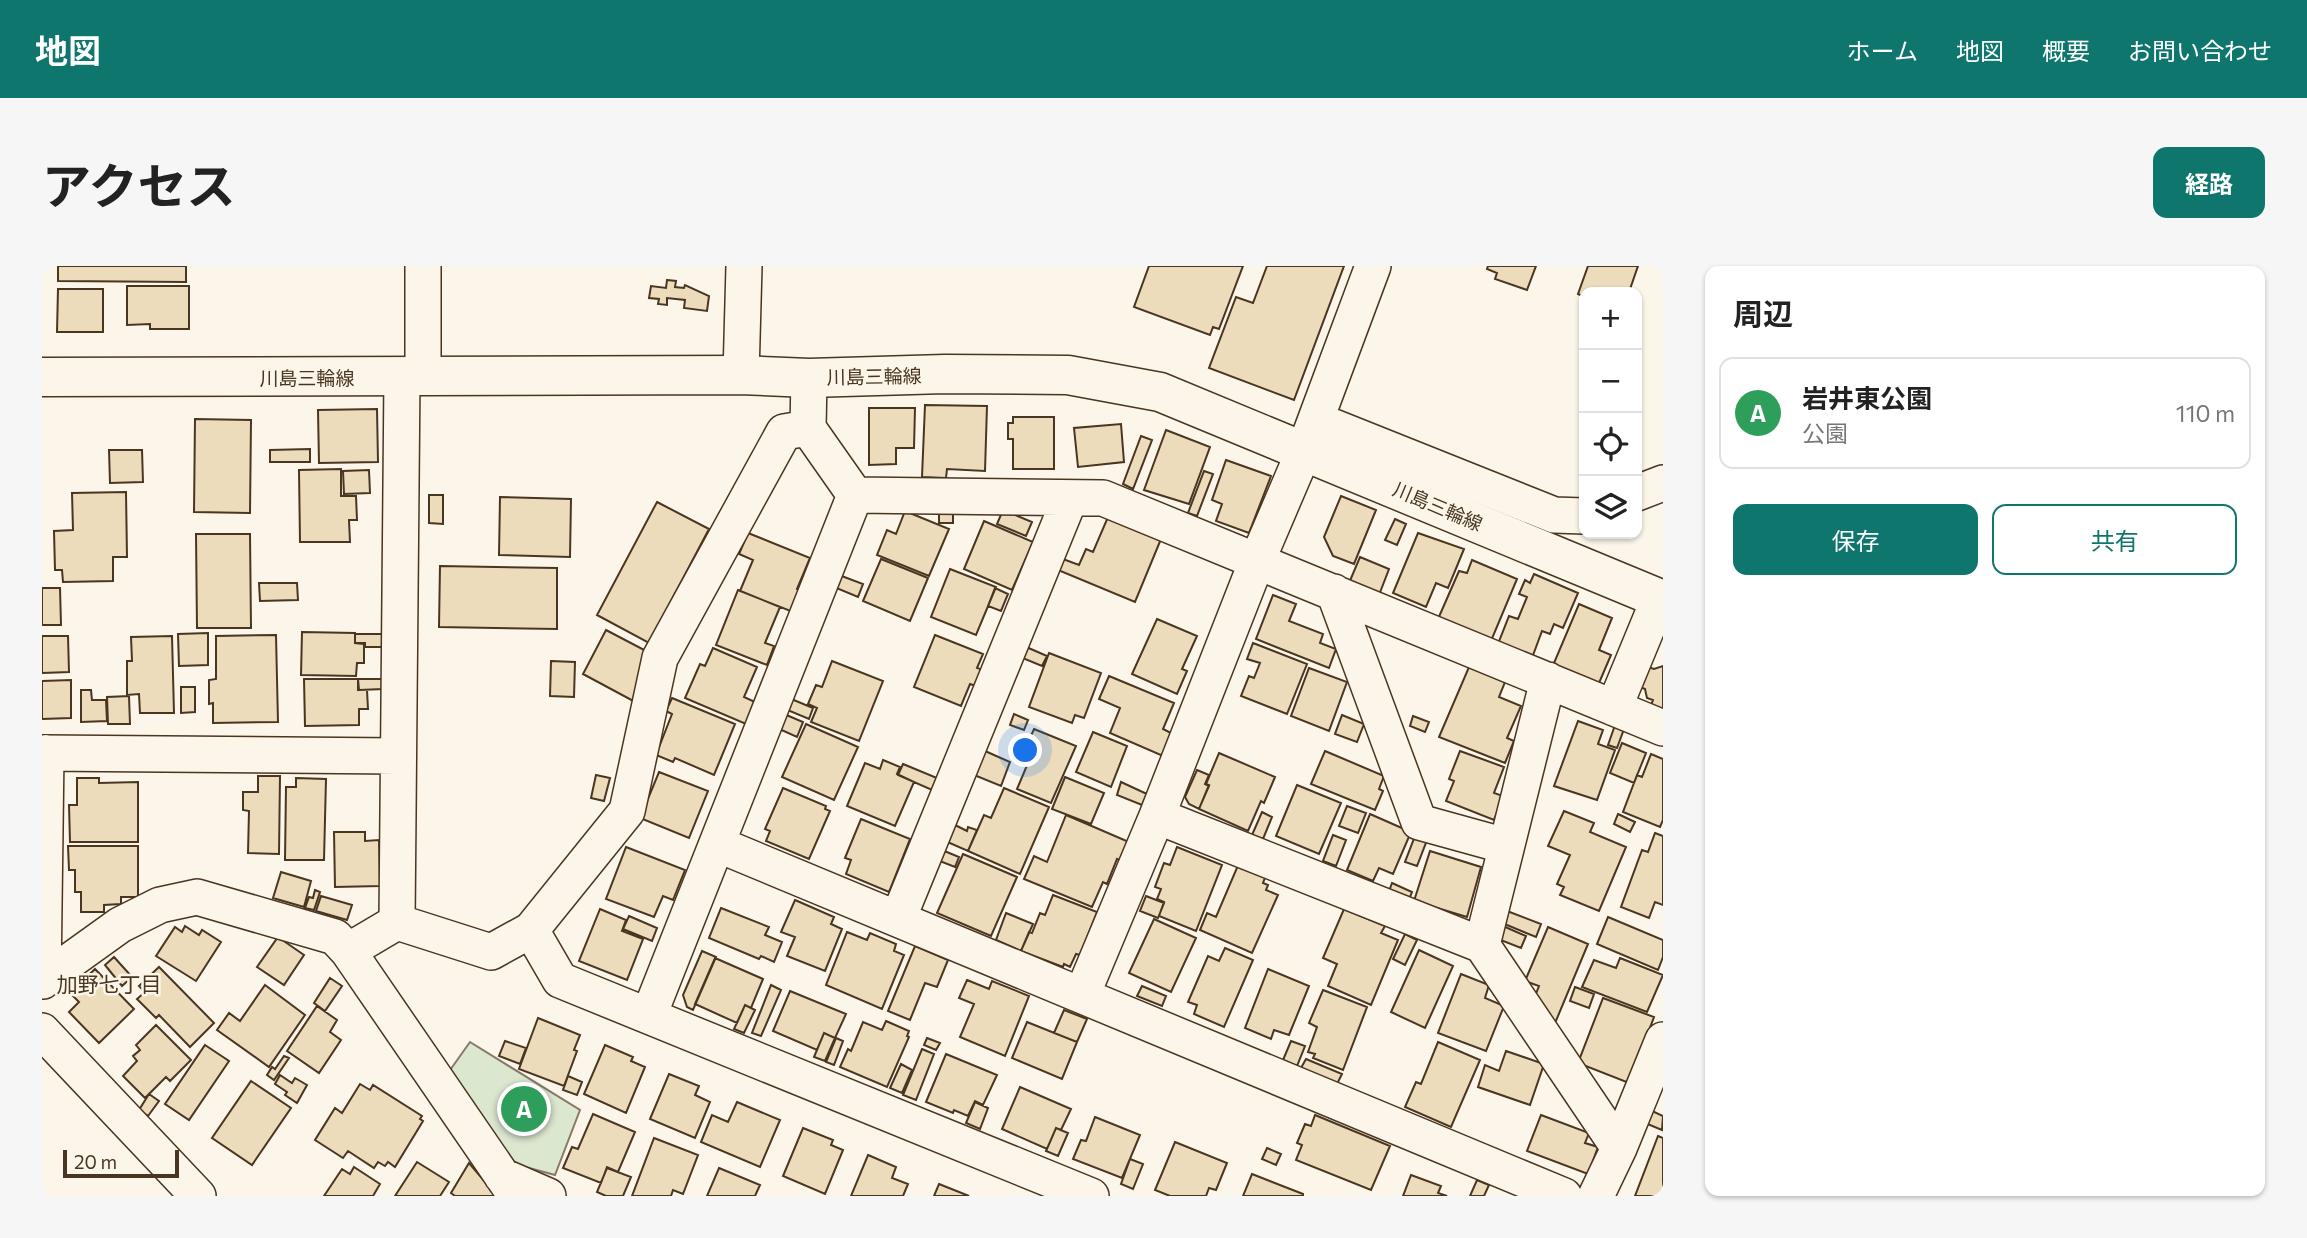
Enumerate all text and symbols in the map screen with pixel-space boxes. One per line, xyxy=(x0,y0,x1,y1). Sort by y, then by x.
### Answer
text: 地図 xyxy=(35,29,101,70)
text: ホーム xyxy=(1847,36,1918,65)
text: 地図 xyxy=(1956,36,2004,65)
text: 概要 xyxy=(2042,36,2090,65)
text: お問い合わせ xyxy=(2128,36,2272,65)
button: 経路 xyxy=(2153,147,2265,218)
text: アクセス xyxy=(42,154,236,214)
map controls xyxy=(1579,287,1642,539)
button: + xyxy=(1579,287,1642,350)
text: 周辺 xyxy=(1733,294,1793,331)
button: − xyxy=(1579,350,1642,413)
street label: 川島三輪線 xyxy=(826,364,922,388)
street label: 川島三輪線 xyxy=(259,366,355,389)
text: 岩井東公園 xyxy=(1802,382,1932,413)
text: A xyxy=(1750,399,1766,427)
text: 110 m xyxy=(2176,399,2235,427)
button: locate xyxy=(1579,413,1642,476)
text: 公園 xyxy=(1802,419,1848,447)
button: layers xyxy=(1579,476,1642,539)
street label: 川島三輪線 xyxy=(1390,477,1486,535)
button: 保存 xyxy=(1733,504,1978,575)
button: 共有 xyxy=(1992,504,2237,575)
your location xyxy=(1008,733,1042,767)
district label: 加野七丁目 xyxy=(57,971,162,996)
pin: A xyxy=(501,1083,547,1135)
scale bar xyxy=(63,1147,178,1179)
text: 20 m xyxy=(74,1150,117,1173)

